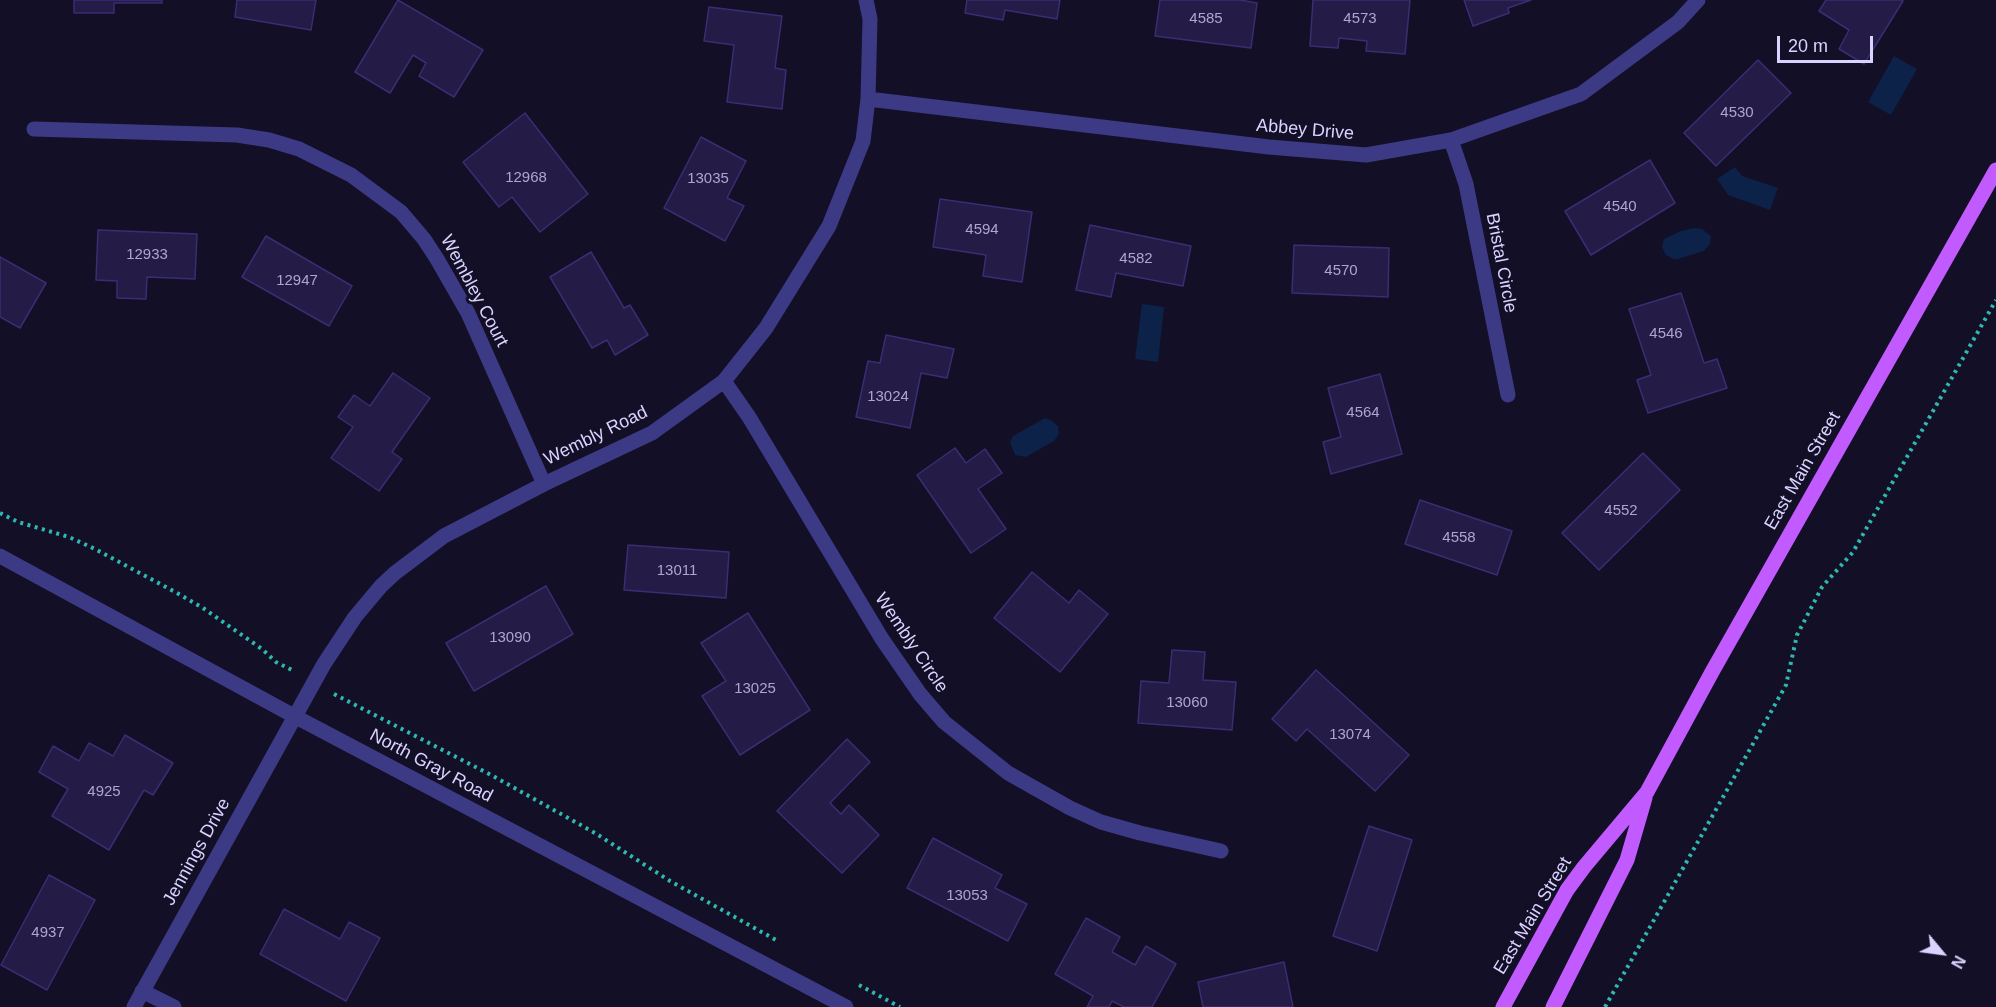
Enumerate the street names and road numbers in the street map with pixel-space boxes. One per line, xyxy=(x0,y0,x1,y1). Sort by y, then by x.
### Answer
street label: Abbey Drive xyxy=(1255,115,1355,145)
street label: Bristal Circle xyxy=(1481,211,1521,315)
street label: Wembley Court xyxy=(435,231,513,351)
street label: Wembly Road xyxy=(541,402,651,470)
street label: East Main Street xyxy=(1760,408,1846,534)
street label: Wembly Circle xyxy=(870,589,952,697)
street label: North Gray Road xyxy=(366,725,496,807)
street label: Jennings Drive xyxy=(159,795,235,909)
street label: East Main Street xyxy=(1489,853,1577,979)

